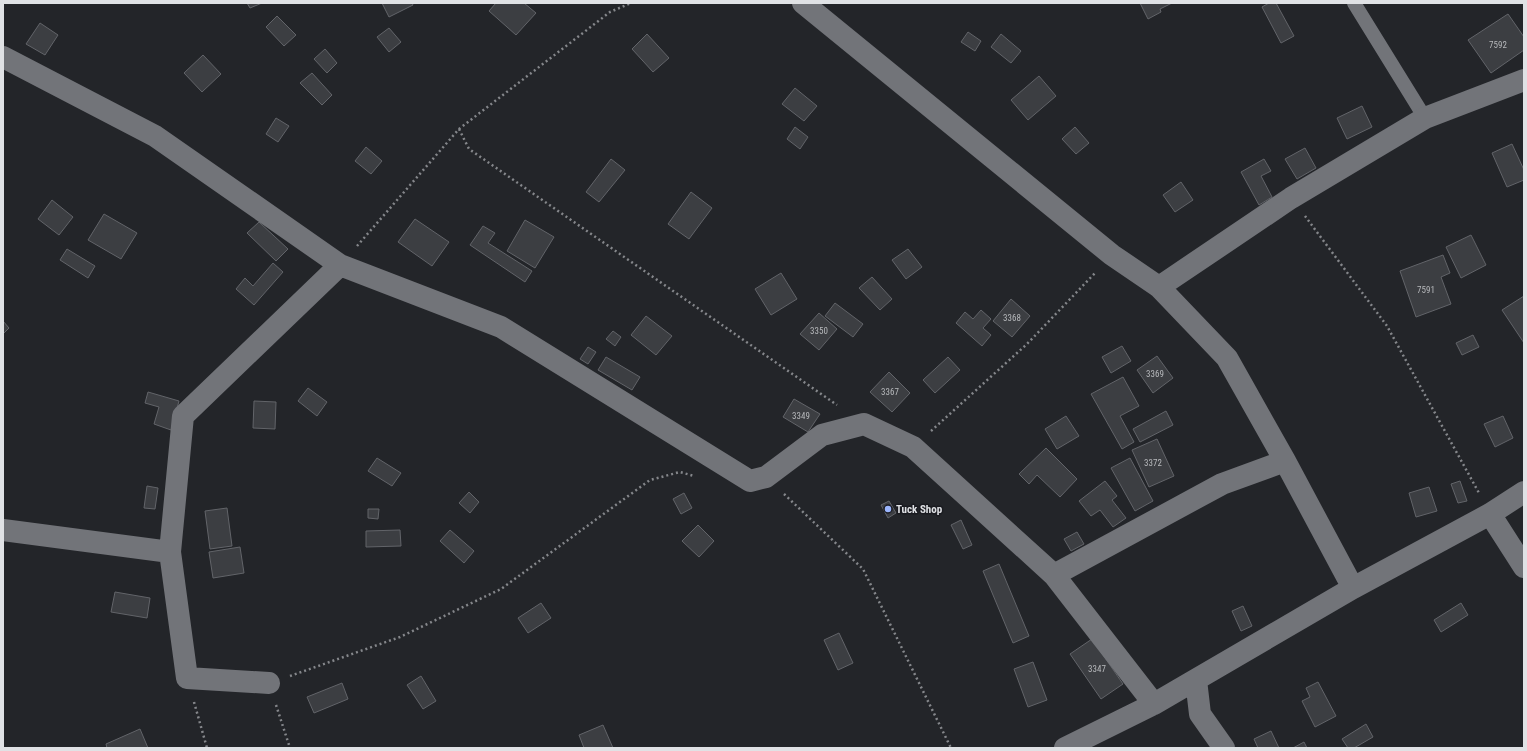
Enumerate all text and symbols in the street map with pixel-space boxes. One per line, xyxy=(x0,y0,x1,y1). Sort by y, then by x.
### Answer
house number: 7592 xyxy=(1489,40,1507,50)
house number: 7591 xyxy=(1417,285,1435,295)
house number: 3368 xyxy=(1003,313,1021,323)
house number: 3350 xyxy=(810,326,828,336)
house number: 3369 xyxy=(1146,369,1164,379)
house number: 3367 xyxy=(881,387,899,397)
house number: 3349 xyxy=(792,411,810,421)
house number: 3372 xyxy=(1144,458,1162,468)
place label: Tuck Shop xyxy=(896,503,943,516)
marker: Tuck Shop xyxy=(883,504,893,514)
house number: 3347 xyxy=(1088,664,1106,674)

